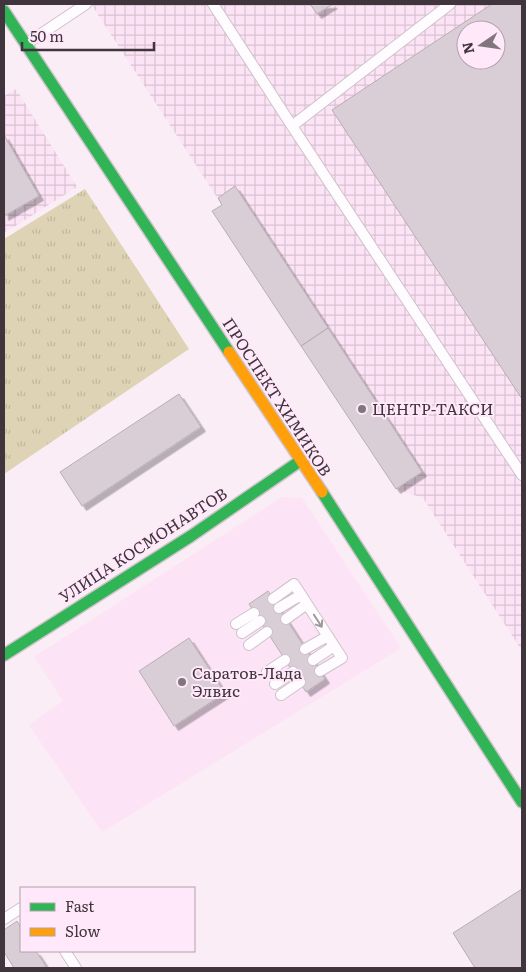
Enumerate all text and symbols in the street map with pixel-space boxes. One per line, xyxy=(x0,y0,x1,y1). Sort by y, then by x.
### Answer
scale bar xyxy=(22,20,155,52)
north arrow xyxy=(456,20,506,70)
text: 50 m xyxy=(30,24,64,47)
text: N xyxy=(456,40,478,56)
street label: ПРОСПЕКТ ХИМИКОВ xyxy=(218,313,338,480)
place label: ЦЕНТР-ТАКСИ xyxy=(372,396,493,420)
marker: ЦЕНТР-ТАКСИ xyxy=(356,403,368,415)
street label: УЛИЦА КОСМОНАВТОВ xyxy=(54,481,231,608)
one-way arrow xyxy=(313,614,323,628)
place label: Саратов-Лада Элвис xyxy=(192,660,302,702)
marker: Саратов-Лада Элвис xyxy=(176,676,188,688)
legend xyxy=(20,887,195,952)
text: Fast xyxy=(65,894,94,917)
text: Slow xyxy=(65,919,100,942)

